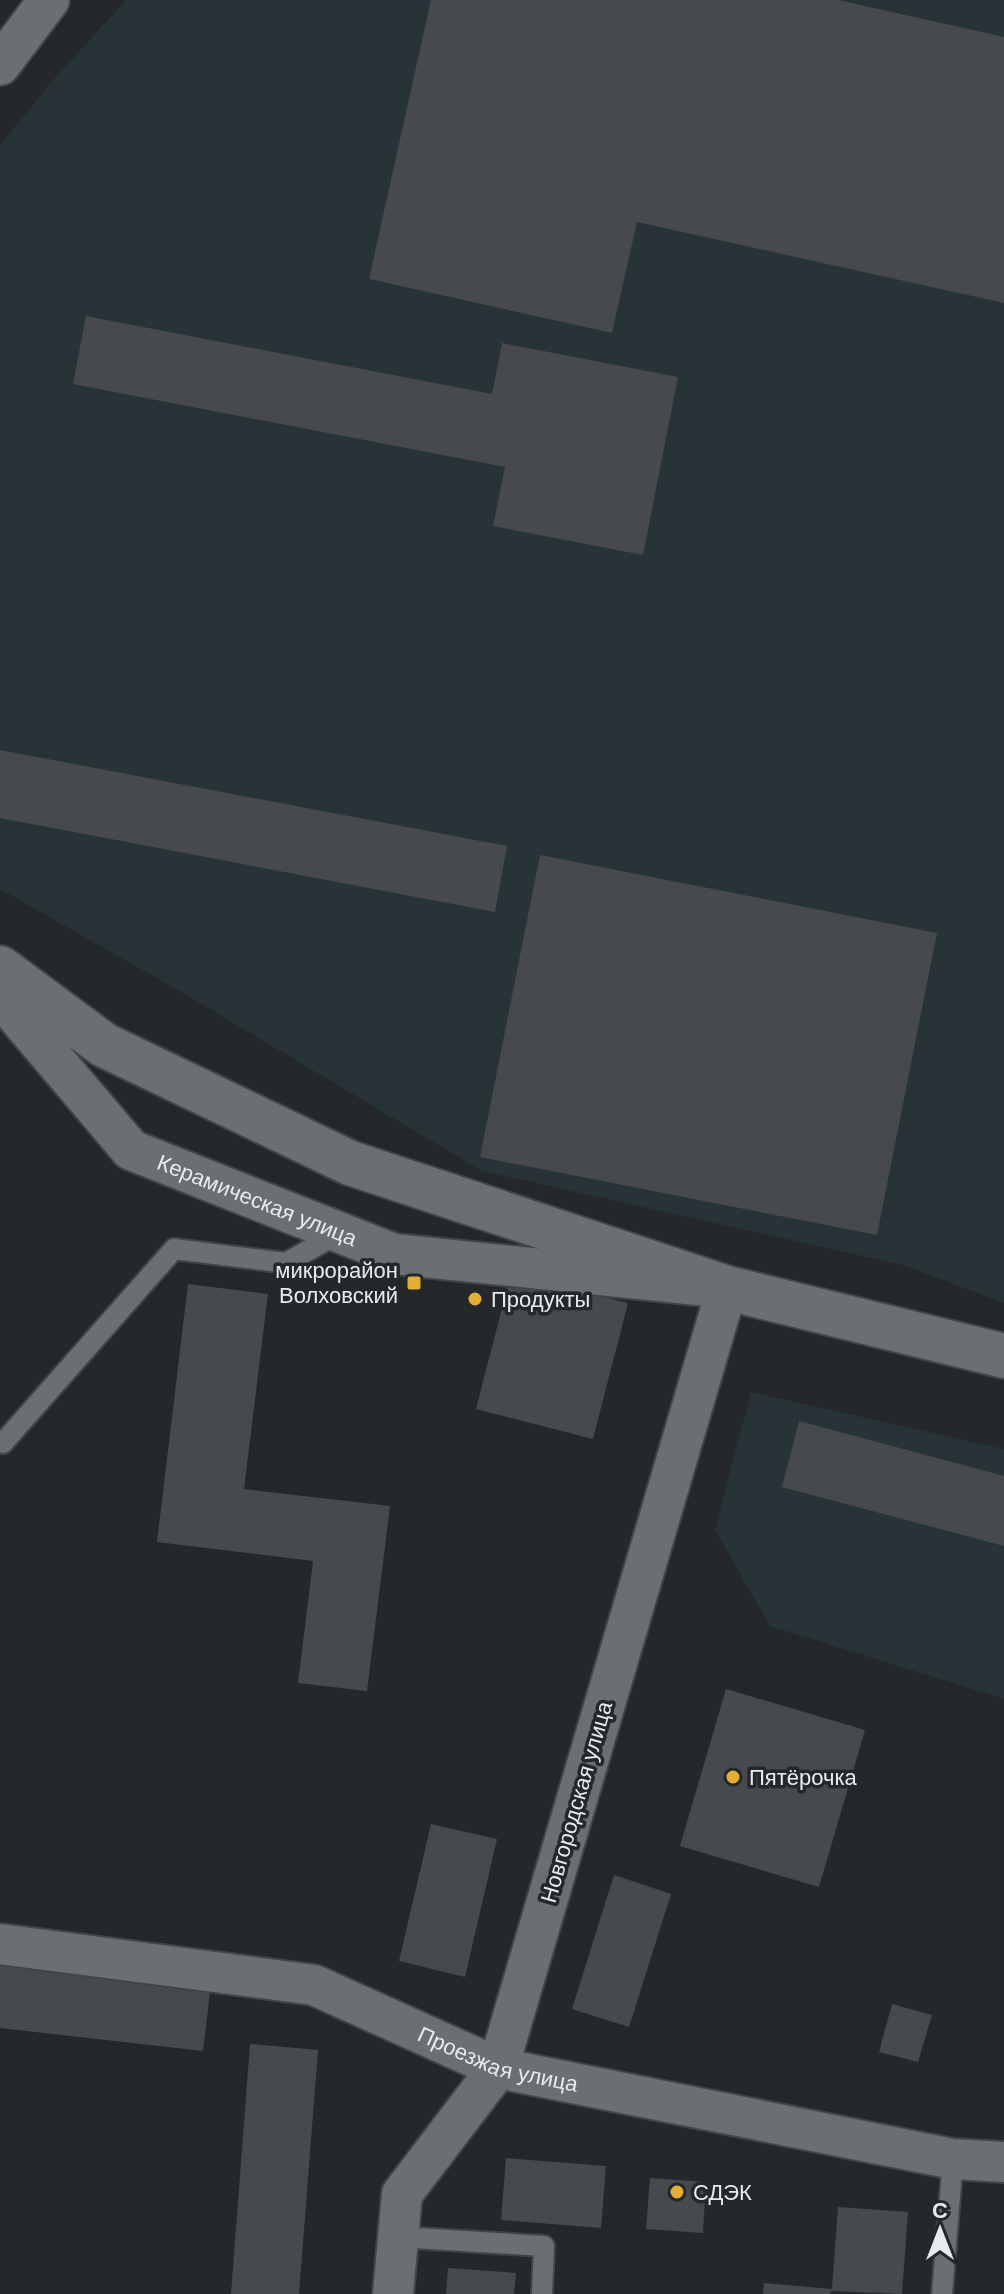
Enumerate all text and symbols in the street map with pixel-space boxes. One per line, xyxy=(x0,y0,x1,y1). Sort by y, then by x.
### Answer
street label: Керамическая улица xyxy=(154,1150,361,1251)
place label: микрорайон Волховский xyxy=(275,1258,398,1308)
marker: микрорайон Волховский xyxy=(405,1274,423,1292)
place label: Продукты xyxy=(491,1287,590,1312)
marker: Продукты xyxy=(466,1290,484,1308)
street label: Новгородская улица xyxy=(536,1698,617,1906)
place label: Пятёрочка xyxy=(749,1765,858,1790)
marker: Пятёрочка xyxy=(724,1768,742,1786)
street label: Проезжая улица xyxy=(414,2022,581,2097)
place label: СДЭК xyxy=(693,2180,752,2205)
marker: СДЭК xyxy=(668,2183,686,2201)
north arrow xyxy=(900,2190,980,2270)
text: С xyxy=(932,2198,948,2223)

